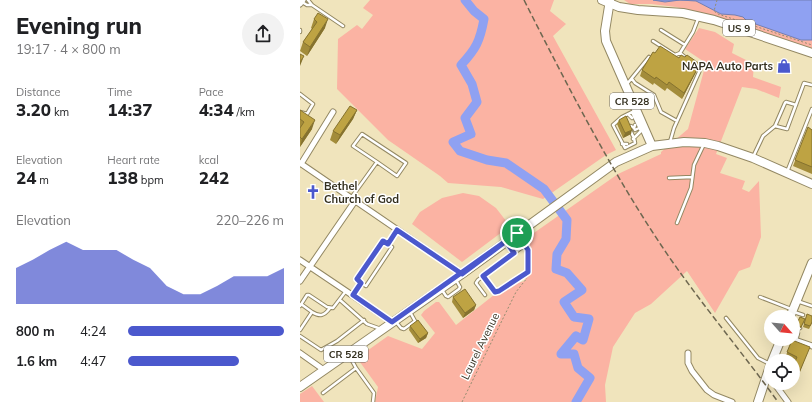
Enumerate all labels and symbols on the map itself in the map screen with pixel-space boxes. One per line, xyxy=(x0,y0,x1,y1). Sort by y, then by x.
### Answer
road number: US 9 xyxy=(723,20,755,36)
shop icon: NAPA Auto Parts xyxy=(776,58,792,74)
place label: NAPA Auto Parts xyxy=(682,59,773,73)
road number: CR 528 xyxy=(610,93,654,109)
place label: Bethel Church of God xyxy=(324,179,399,206)
church icon: Bethel Church of God xyxy=(305,184,321,200)
pin xyxy=(500,216,534,250)
street label: Laurel Avenue xyxy=(458,310,502,382)
north arrow xyxy=(764,310,800,346)
road number: CR 528 xyxy=(324,346,368,362)

